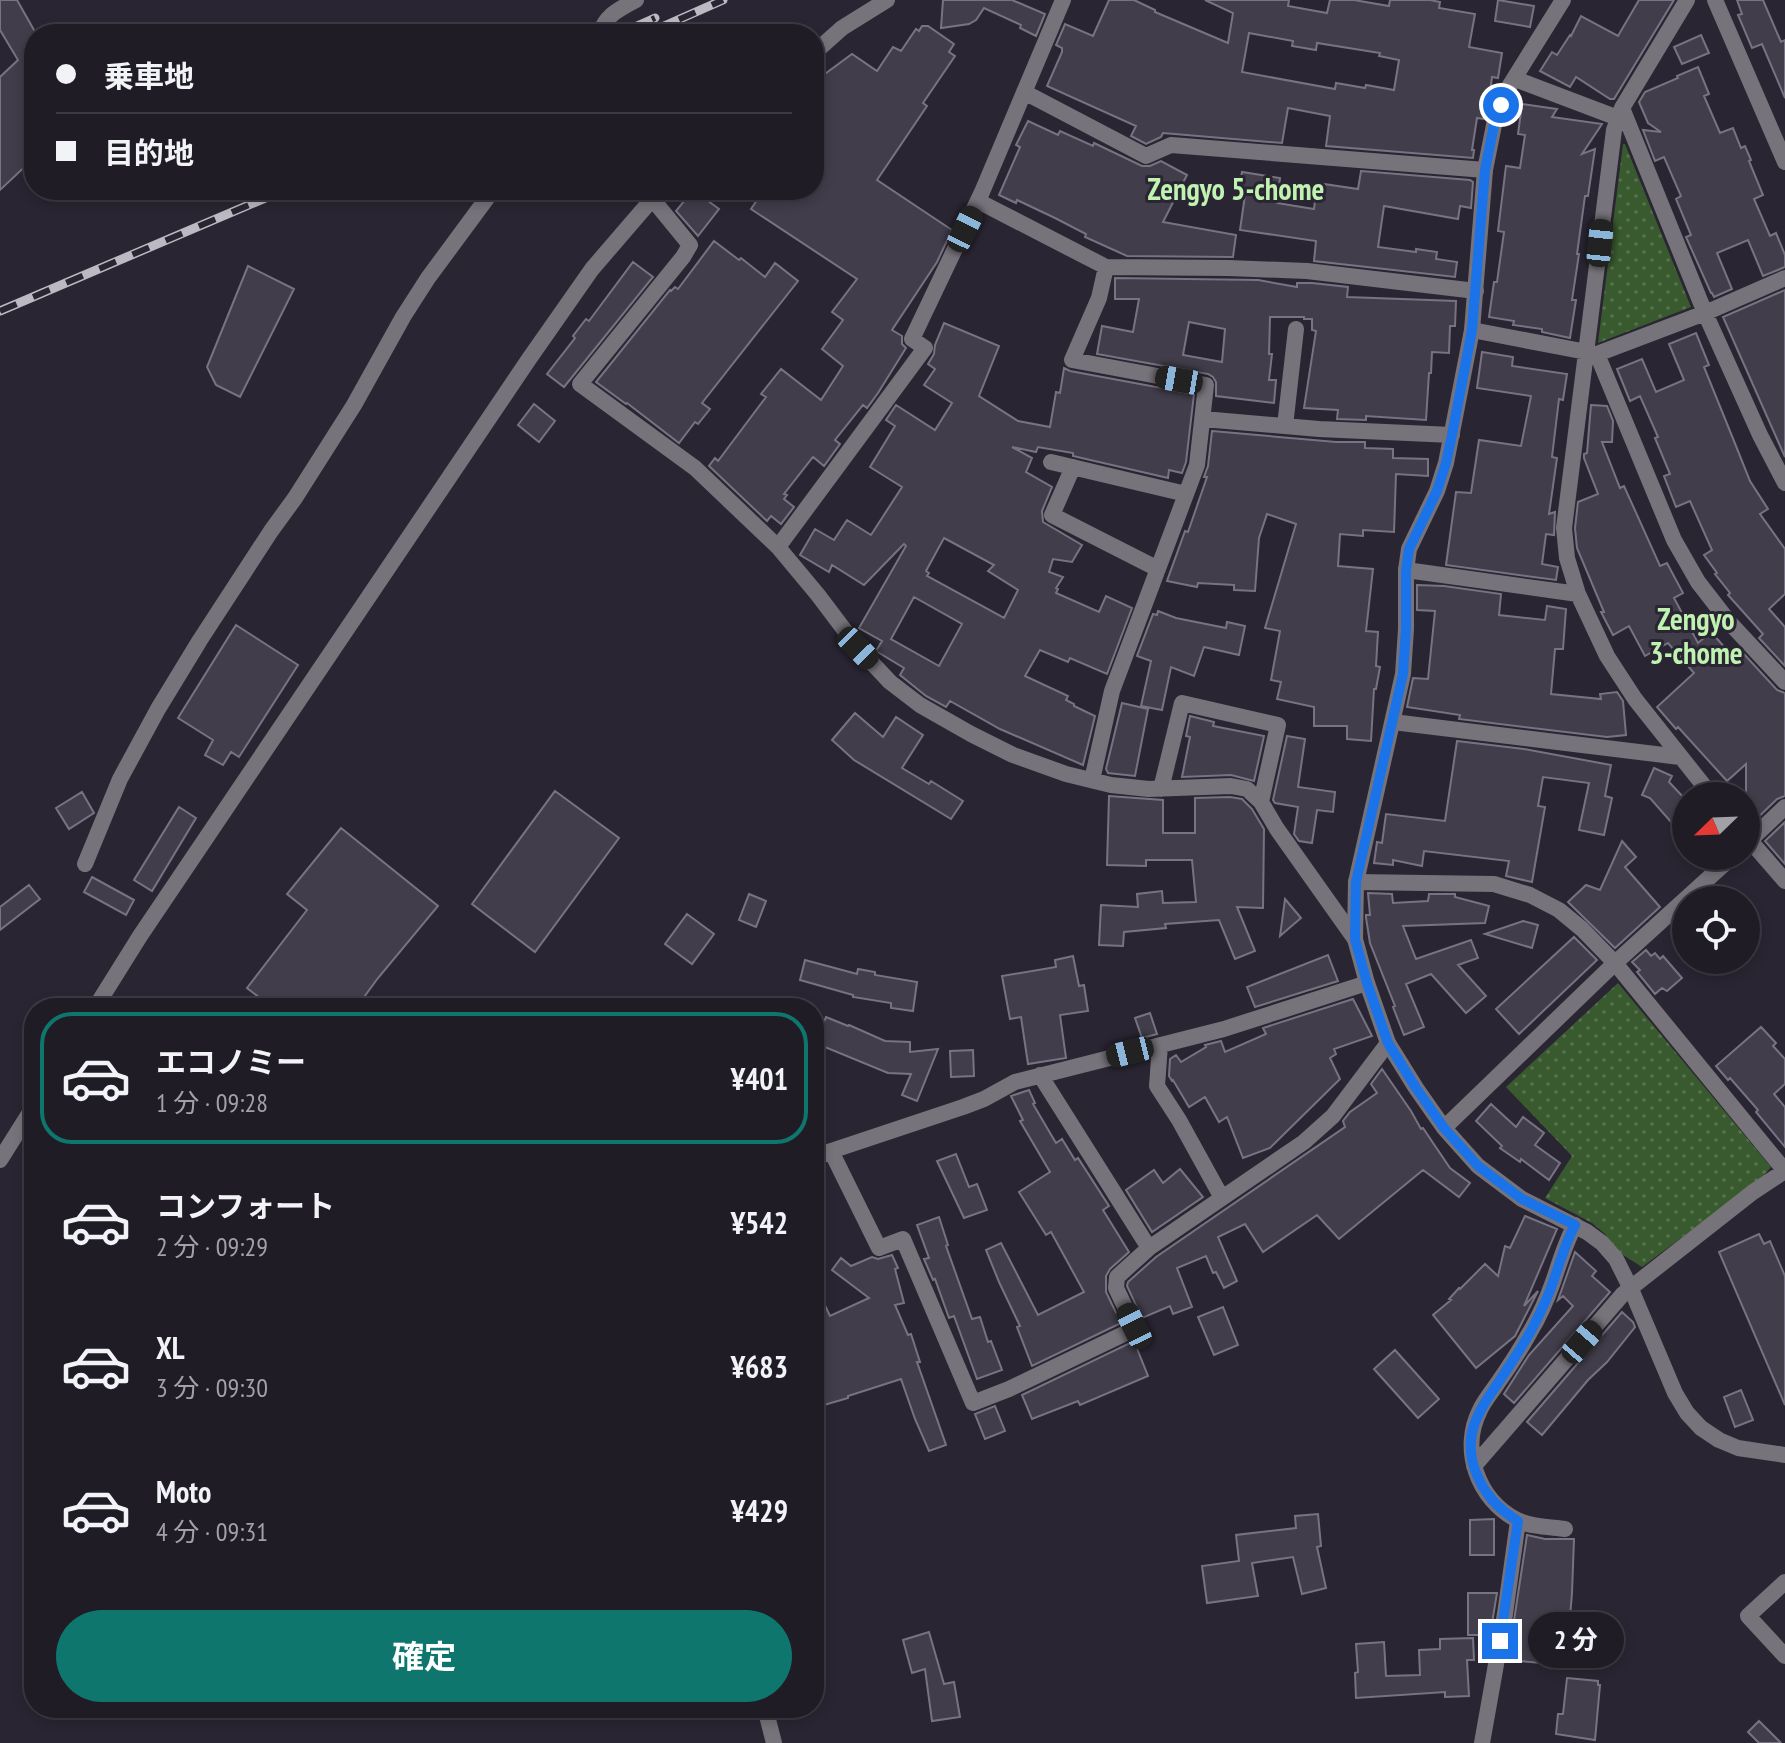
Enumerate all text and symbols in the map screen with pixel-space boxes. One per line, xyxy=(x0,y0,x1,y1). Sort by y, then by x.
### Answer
text: 乗車地 xyxy=(104,56,194,95)
route start xyxy=(1483,87,1519,123)
text: 目的地 xyxy=(104,133,194,172)
district label: Zengyo 5-chome xyxy=(1148,169,1324,208)
car xyxy=(944,202,986,256)
car xyxy=(1586,218,1614,268)
car xyxy=(1153,364,1205,396)
district label: Zengyo 3-chome xyxy=(1649,599,1743,672)
car xyxy=(833,622,883,674)
north arrow xyxy=(1672,782,1760,870)
map controls xyxy=(1672,782,1760,974)
button: locate xyxy=(1672,886,1760,974)
car xyxy=(1104,1035,1156,1069)
icon: car xyxy=(60,1042,132,1114)
text: エコノミー xyxy=(156,1042,306,1081)
text: ¥401 xyxy=(731,1059,788,1098)
text: 1 分 · 09:28 xyxy=(156,1086,268,1119)
icon: car xyxy=(60,1186,132,1258)
text: コンフォート xyxy=(156,1186,335,1225)
text: ¥542 xyxy=(731,1203,788,1242)
text: 2 分 · 09:29 xyxy=(156,1230,268,1263)
car xyxy=(1113,1299,1155,1353)
car xyxy=(1557,1316,1607,1368)
text: XL xyxy=(156,1328,185,1367)
icon: car xyxy=(60,1330,132,1402)
text: ¥683 xyxy=(731,1347,788,1386)
text: 3 分 · 09:30 xyxy=(156,1371,268,1404)
text: Moto xyxy=(156,1472,211,1511)
icon: car xyxy=(60,1474,132,1546)
text: ¥429 xyxy=(731,1491,788,1530)
text: 4 分 · 09:31 xyxy=(156,1515,268,1548)
button: 確定 xyxy=(56,1610,792,1702)
callout: 2 分 xyxy=(1528,1613,1624,1669)
route end xyxy=(1482,1623,1518,1659)
text: 2 分 xyxy=(1554,1623,1598,1656)

